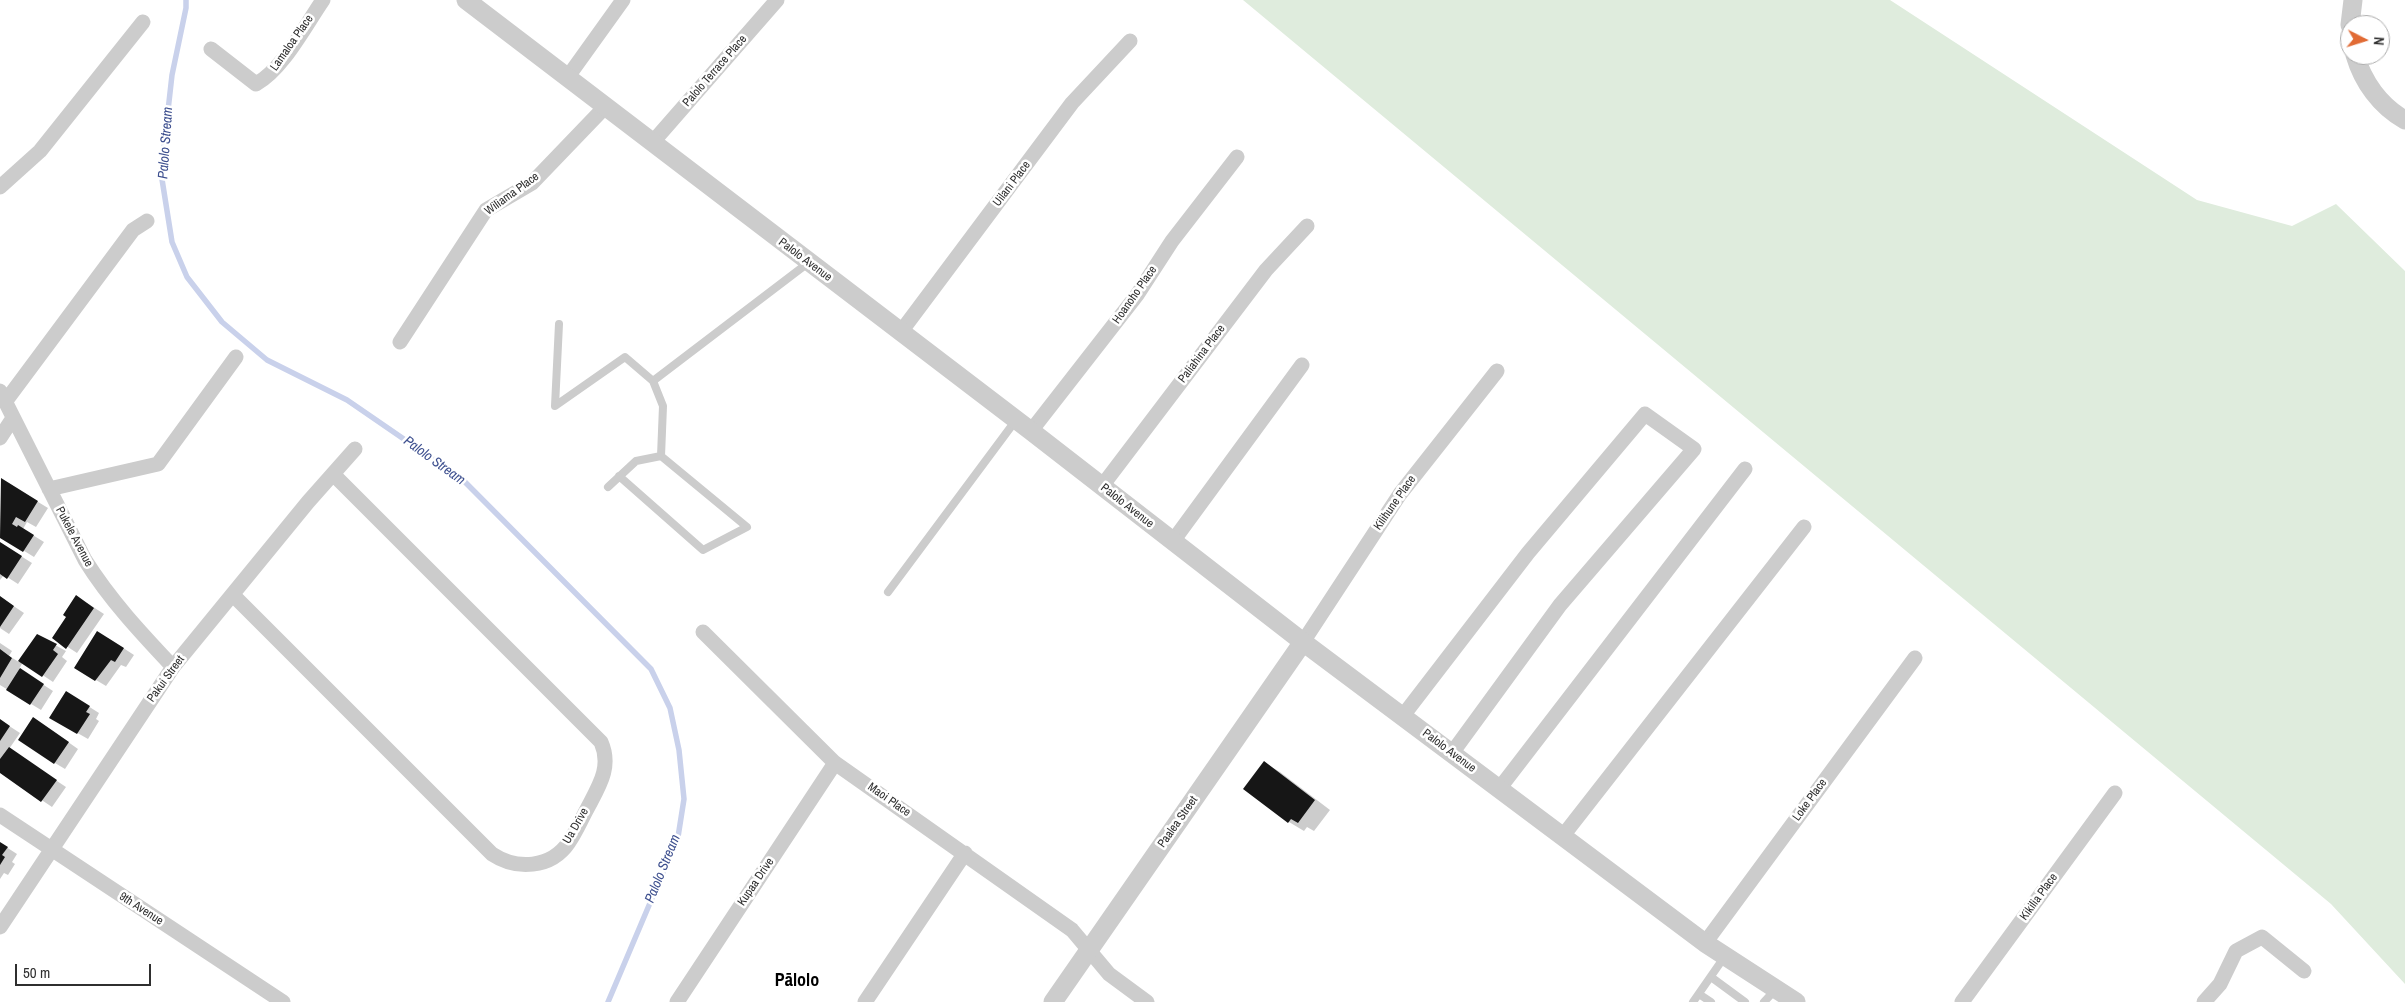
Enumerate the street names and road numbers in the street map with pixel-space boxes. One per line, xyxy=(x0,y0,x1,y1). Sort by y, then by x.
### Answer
street label: Lamaloa Place xyxy=(267,12,317,74)
street label: Palolo Terrace Place xyxy=(680,32,750,110)
street label: Uilani Place xyxy=(990,158,1034,210)
street label: Wiliama Place xyxy=(482,170,542,218)
street label: Palolo Avenue xyxy=(775,235,835,285)
street label: Hoanoho Place xyxy=(1110,263,1160,327)
street label: Paliahina Place xyxy=(1176,322,1228,386)
street label: Kilihune Place xyxy=(1371,473,1419,533)
street label: Palolo Avenue xyxy=(1098,481,1156,531)
street label: Pukele Avenue xyxy=(52,504,96,570)
street label: Pakui Street xyxy=(144,653,188,705)
street label: Palolo Avenue xyxy=(1419,726,1479,776)
street label: Loke Place xyxy=(1790,776,1830,824)
street label: Maoi Place xyxy=(865,780,913,820)
street label: Paalea Street xyxy=(1155,793,1201,851)
street label: Ua Drive xyxy=(560,806,592,846)
street label: Kupaa Drive xyxy=(735,855,777,909)
street label: Kikilia Place xyxy=(2017,871,2061,923)
street label: 9th Avenue xyxy=(116,889,166,929)

